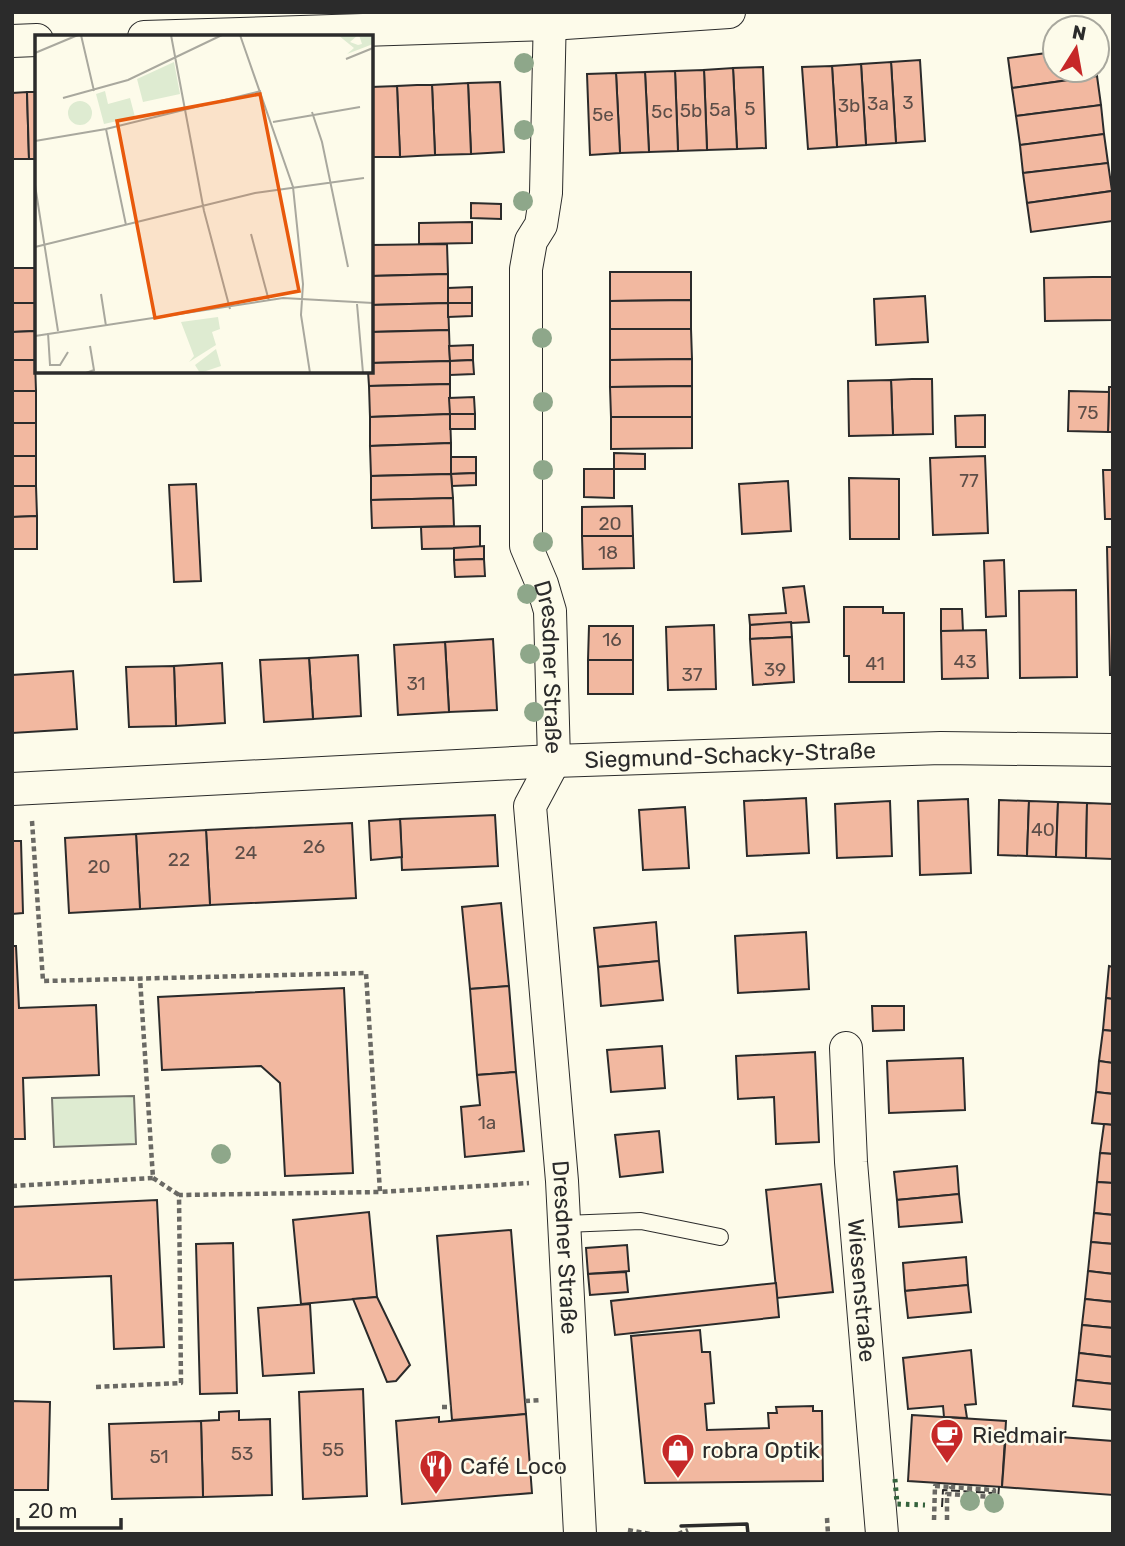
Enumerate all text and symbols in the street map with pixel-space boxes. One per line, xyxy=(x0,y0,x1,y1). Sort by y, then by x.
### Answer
north arrow xyxy=(1041,14,1111,84)
text: N xyxy=(1070,20,1088,45)
inset map xyxy=(35,35,373,373)
house number: 3 xyxy=(902,91,914,114)
house number: 3a xyxy=(867,92,889,115)
house number: 3b xyxy=(838,94,860,117)
house number: 5 xyxy=(744,97,756,120)
house number: 5a xyxy=(709,98,731,121)
house number: 5b xyxy=(680,99,702,122)
house number: 5c xyxy=(651,100,673,123)
house number: 5e xyxy=(592,103,614,126)
house number: 75 xyxy=(1077,401,1099,424)
house number: 77 xyxy=(959,469,979,492)
house number: 20 xyxy=(598,512,622,535)
house number: 18 xyxy=(598,541,618,564)
street label: Dresdner Straße xyxy=(528,577,568,754)
house number: 16 xyxy=(602,628,622,651)
house number: 43 xyxy=(953,650,977,673)
house number: 41 xyxy=(865,652,885,675)
house number: 39 xyxy=(764,658,786,681)
house number: 37 xyxy=(681,663,703,686)
house number: 31 xyxy=(406,672,426,695)
street label: Siegmund-Schacky-Straße xyxy=(584,736,876,774)
house number: 40 xyxy=(1031,818,1055,841)
house number: 26 xyxy=(303,835,325,858)
house number: 24 xyxy=(235,841,258,864)
house number: 22 xyxy=(168,848,190,871)
house number: 20 xyxy=(87,855,111,878)
house number: 1a xyxy=(478,1111,496,1134)
street label: Dresdner Straße xyxy=(546,1159,584,1335)
street label: Wiesenstraße xyxy=(842,1218,882,1363)
cafe icon: Riedmair xyxy=(928,1416,966,1465)
place label: Riedmair xyxy=(972,1421,1067,1449)
shop icon: robra Optik xyxy=(659,1431,697,1480)
place label: robra Optik xyxy=(702,1436,820,1464)
house number: 55 xyxy=(322,1438,344,1461)
house number: 53 xyxy=(231,1442,253,1465)
house number: 51 xyxy=(149,1445,169,1468)
restaurant icon: Café Loco xyxy=(417,1447,455,1496)
place label: Café Loco xyxy=(460,1452,567,1480)
scale bar xyxy=(18,1486,121,1530)
text: 20 m xyxy=(28,1498,77,1523)

